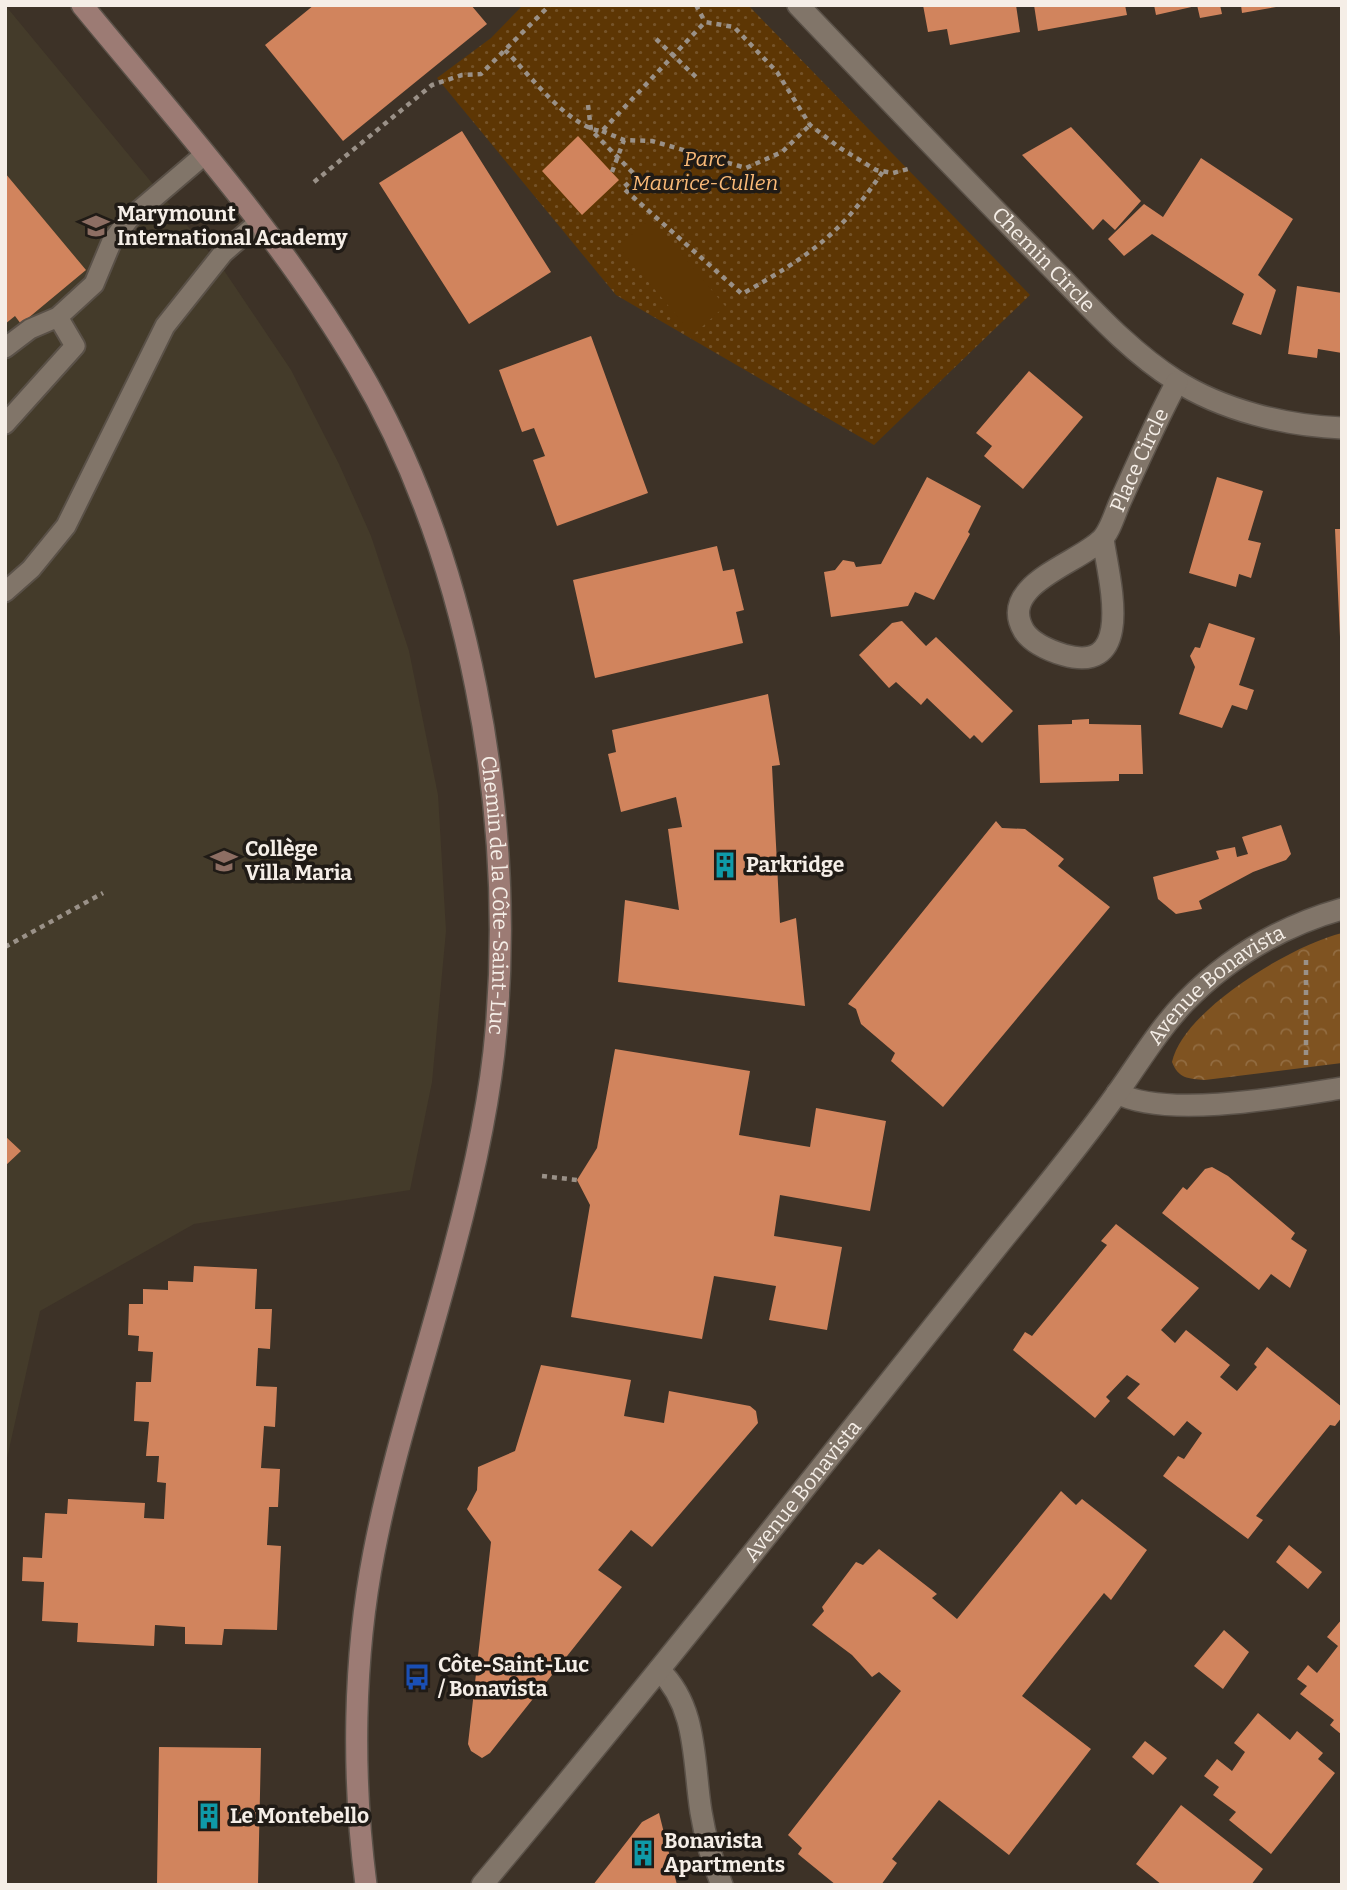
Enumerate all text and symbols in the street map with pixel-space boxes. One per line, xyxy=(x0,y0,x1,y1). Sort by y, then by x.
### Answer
park label: Parc Maurice-Cullen xyxy=(632,146,778,196)
place label: Marymount International Academy xyxy=(117,201,348,251)
street label: Chemin Circle xyxy=(986,202,1101,318)
school or university icon: Marymount International Academy xyxy=(81,211,111,241)
street label: Place Circle xyxy=(1104,404,1174,516)
street label: Chemin de la Côte-Saint-Luc xyxy=(475,754,513,1036)
place label: Collège Villa Maria xyxy=(245,836,352,886)
school or university icon: Collège Villa Maria xyxy=(209,846,239,876)
building icon: Parkridge xyxy=(710,850,740,880)
place label: Parkridge xyxy=(746,852,844,878)
street label: Avenue Bonavista xyxy=(1142,919,1290,1050)
street label: Avenue Bonavista xyxy=(738,1414,867,1567)
place label: Côte-Saint-Luc / Bonavista xyxy=(437,1652,589,1702)
bus stop icon: Côte-Saint-Luc / Bonavista xyxy=(402,1662,432,1692)
building icon: Le Montebello xyxy=(194,1801,224,1831)
place label: Le Montebello xyxy=(230,1803,369,1829)
place label: Bonavista Apartments xyxy=(664,1828,785,1878)
building icon: Bonavista Apartments xyxy=(628,1838,658,1868)

